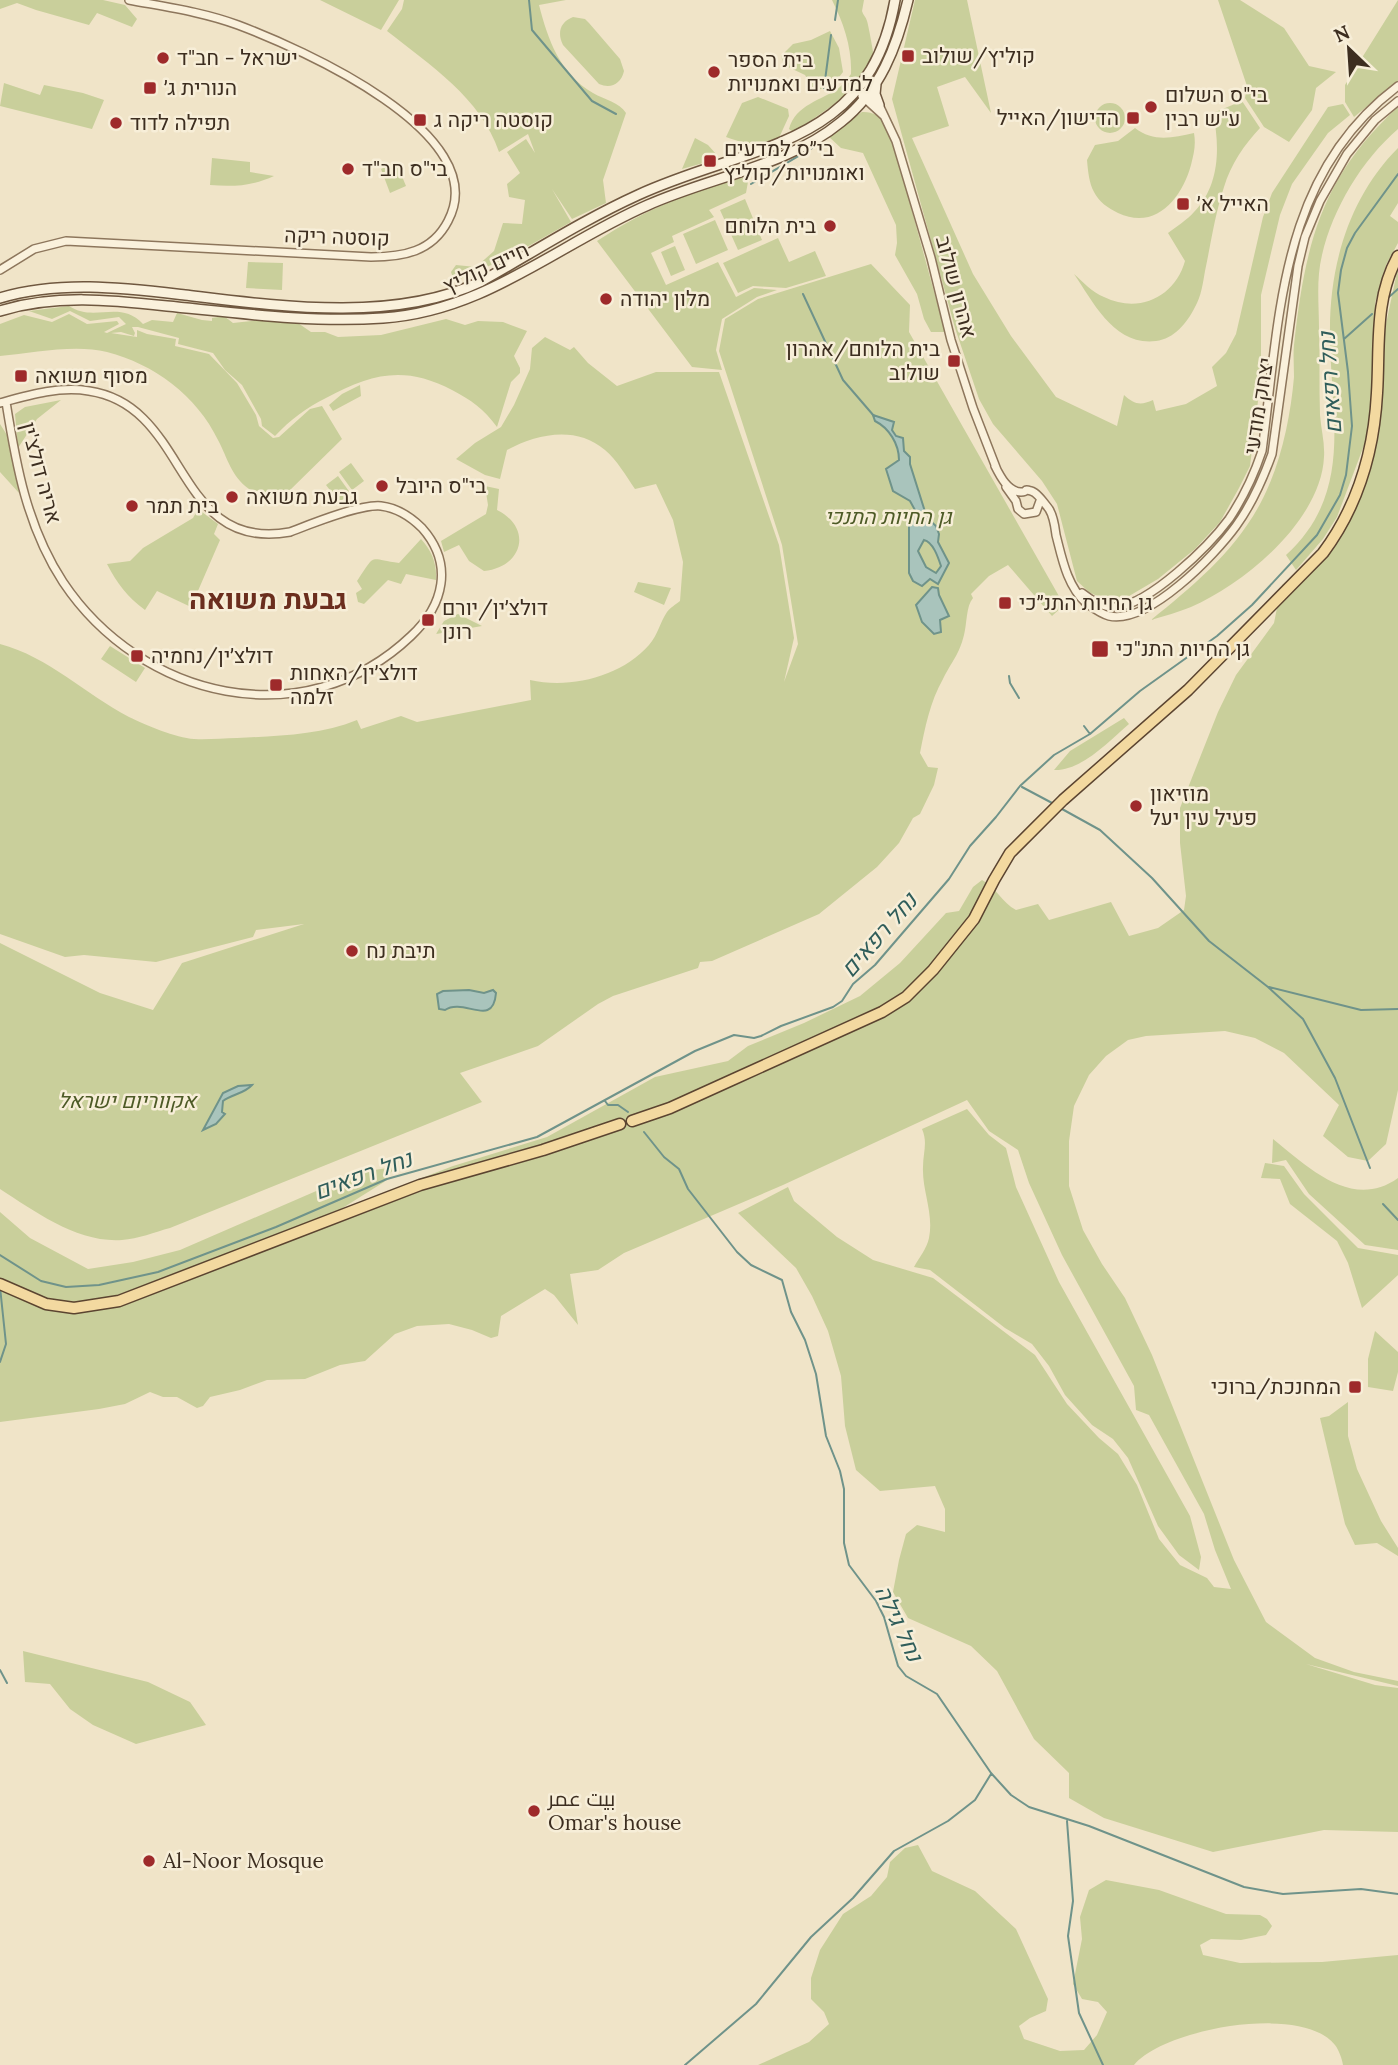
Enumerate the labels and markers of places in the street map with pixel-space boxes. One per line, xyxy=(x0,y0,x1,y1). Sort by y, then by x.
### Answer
place label: קוליץ/שולוב xyxy=(922,42,1035,69)
place label: ישראל - חב"ד xyxy=(177,44,298,71)
place label: בית הספר למדעים ואמנויות xyxy=(728,46,873,97)
marker: קוליץ/שולוב xyxy=(900,48,916,64)
marker: ישראל - חב"ד xyxy=(155,50,171,66)
marker: בית הספר למדעים ואמנויות xyxy=(706,64,722,80)
place label: הנורית ג׳ xyxy=(164,74,237,101)
marker: הנורית ג׳ xyxy=(142,80,158,96)
place label: בי"ס השלום ע"ש רבין xyxy=(1165,81,1268,132)
marker: בי"ס השלום ע"ש רבין xyxy=(1143,99,1159,115)
place label: הדישון/האייל xyxy=(997,104,1119,131)
place label: קוסטה ריקה ג xyxy=(434,106,553,133)
place label: תפילה לדוד xyxy=(130,109,230,136)
marker: הדישון/האייל xyxy=(1125,110,1141,126)
marker: קוסטה ריקה ג xyxy=(412,112,428,128)
marker: תפילה לדוד xyxy=(108,115,124,131)
place label: בי״ס למדעים ואומנויות/קוליץ xyxy=(724,135,865,186)
marker: בי״ס למדעים ואומנויות/קוליץ xyxy=(702,153,718,169)
place label: בי"ס חב"ד xyxy=(362,155,448,182)
marker: בי"ס חב"ד xyxy=(340,161,356,177)
place label: האייל א׳ xyxy=(1197,190,1269,217)
marker: האייל א׳ xyxy=(1175,196,1191,212)
place label: בית הלוחם xyxy=(725,212,816,239)
marker: בית הלוחם xyxy=(822,218,838,234)
place label: מלון יהודה xyxy=(620,285,710,312)
marker: מלון יהודה xyxy=(598,291,614,307)
place label: בית הלוחם/אהרון שולוב xyxy=(786,335,940,386)
marker: בית הלוחם/אהרון שולוב xyxy=(946,353,962,369)
place label: מסוף משואה xyxy=(35,362,148,389)
marker: מסוף משואה xyxy=(13,368,29,384)
place label: בי"ס היובל xyxy=(396,472,486,499)
marker: בי"ס היובל xyxy=(374,478,390,494)
place label: גבעת משואה xyxy=(246,483,358,510)
marker: גבעת משואה xyxy=(224,489,240,505)
place label: בית תמר xyxy=(146,492,219,519)
marker: בית תמר xyxy=(124,498,140,514)
place label: גן החיות התנ״כי xyxy=(1019,589,1153,616)
place label: דולצ׳ין/יורם רונן xyxy=(442,594,548,645)
marker: גן החיות התנ״כי xyxy=(997,595,1013,611)
marker: דולצ׳ין/יורם רונן xyxy=(420,612,436,628)
place label: גן החיות התנ"כי xyxy=(1116,635,1250,662)
marker: גן החיות התנ"כי xyxy=(1090,639,1110,659)
place label: דולצ׳ין/נחמיה xyxy=(151,642,273,669)
marker: דולצ׳ין/נחמיה xyxy=(129,648,145,664)
place label: דולצ׳ין/האחות זלמה xyxy=(290,659,418,710)
marker: דולצ׳ין/האחות זלמה xyxy=(268,677,284,693)
place label: מוזיאון פעיל עין יעל xyxy=(1150,780,1257,831)
marker: מוזיאון פעיל עין יעל xyxy=(1128,798,1144,814)
place label: תיבת נח xyxy=(366,937,436,964)
marker: תיבת נח xyxy=(344,943,360,959)
place label: המחנכת/ברוכי xyxy=(1211,1373,1341,1400)
marker: המחנכת/ברוכי xyxy=(1347,1379,1363,1395)
place label: بيت عمر Omar's house xyxy=(547,1785,682,1836)
marker: بيت عمر Omar's house xyxy=(526,1803,542,1819)
place label: Al-Noor Mosque xyxy=(162,1847,324,1874)
marker: Al-Noor Mosque xyxy=(141,1853,157,1869)

